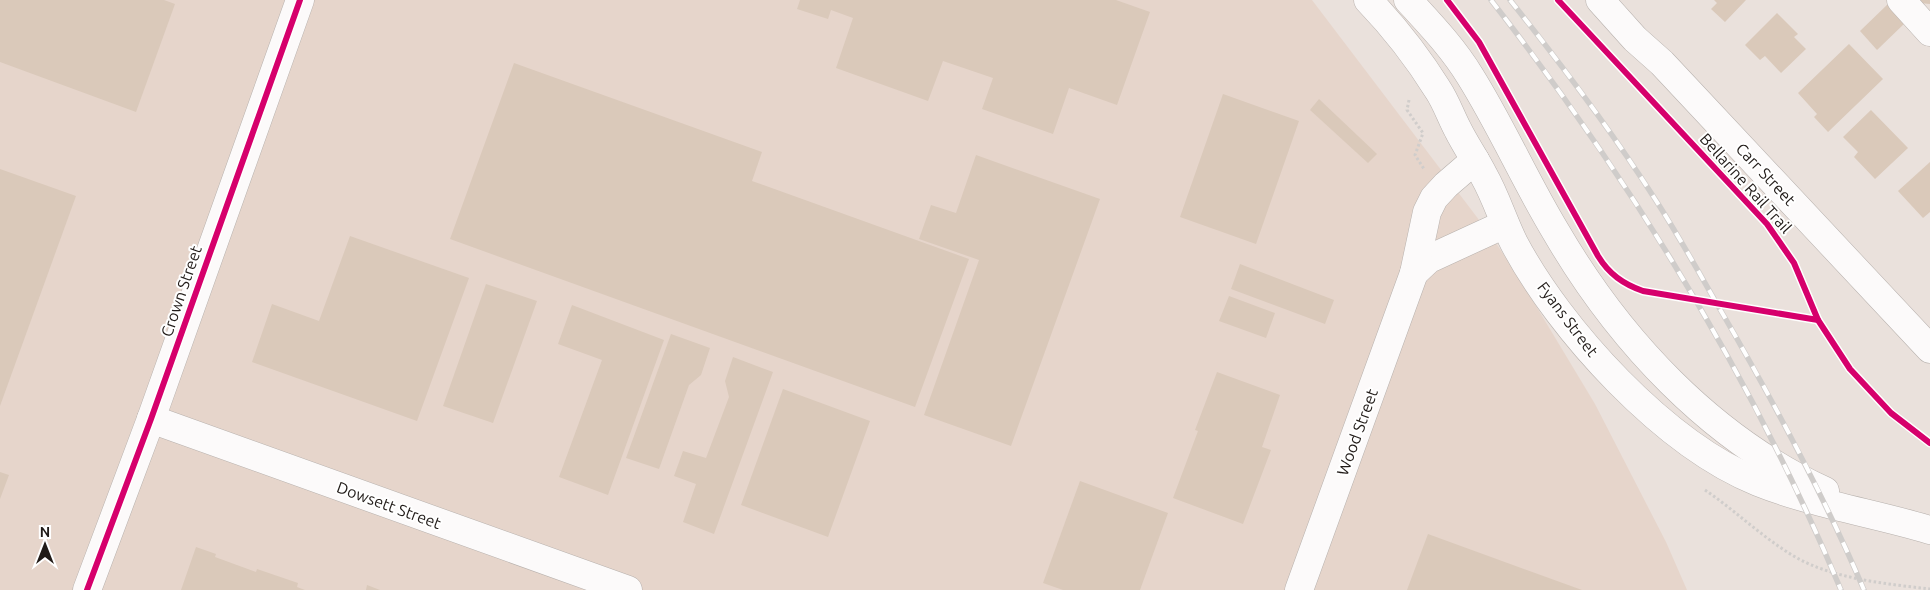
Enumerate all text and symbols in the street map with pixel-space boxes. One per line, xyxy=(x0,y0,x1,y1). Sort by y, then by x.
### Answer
street label: Bellarine Rail Trail xyxy=(1697,129,1795,237)
street label: Carr Street xyxy=(1733,139,1800,209)
street label: Crown Street xyxy=(157,242,205,339)
street label: Fyans Street xyxy=(1534,278,1602,360)
street label: Wood Street xyxy=(1333,386,1381,478)
street label: Dowsett Street xyxy=(334,478,444,532)
north arrow xyxy=(20,520,70,570)
text: N xyxy=(40,524,50,540)

